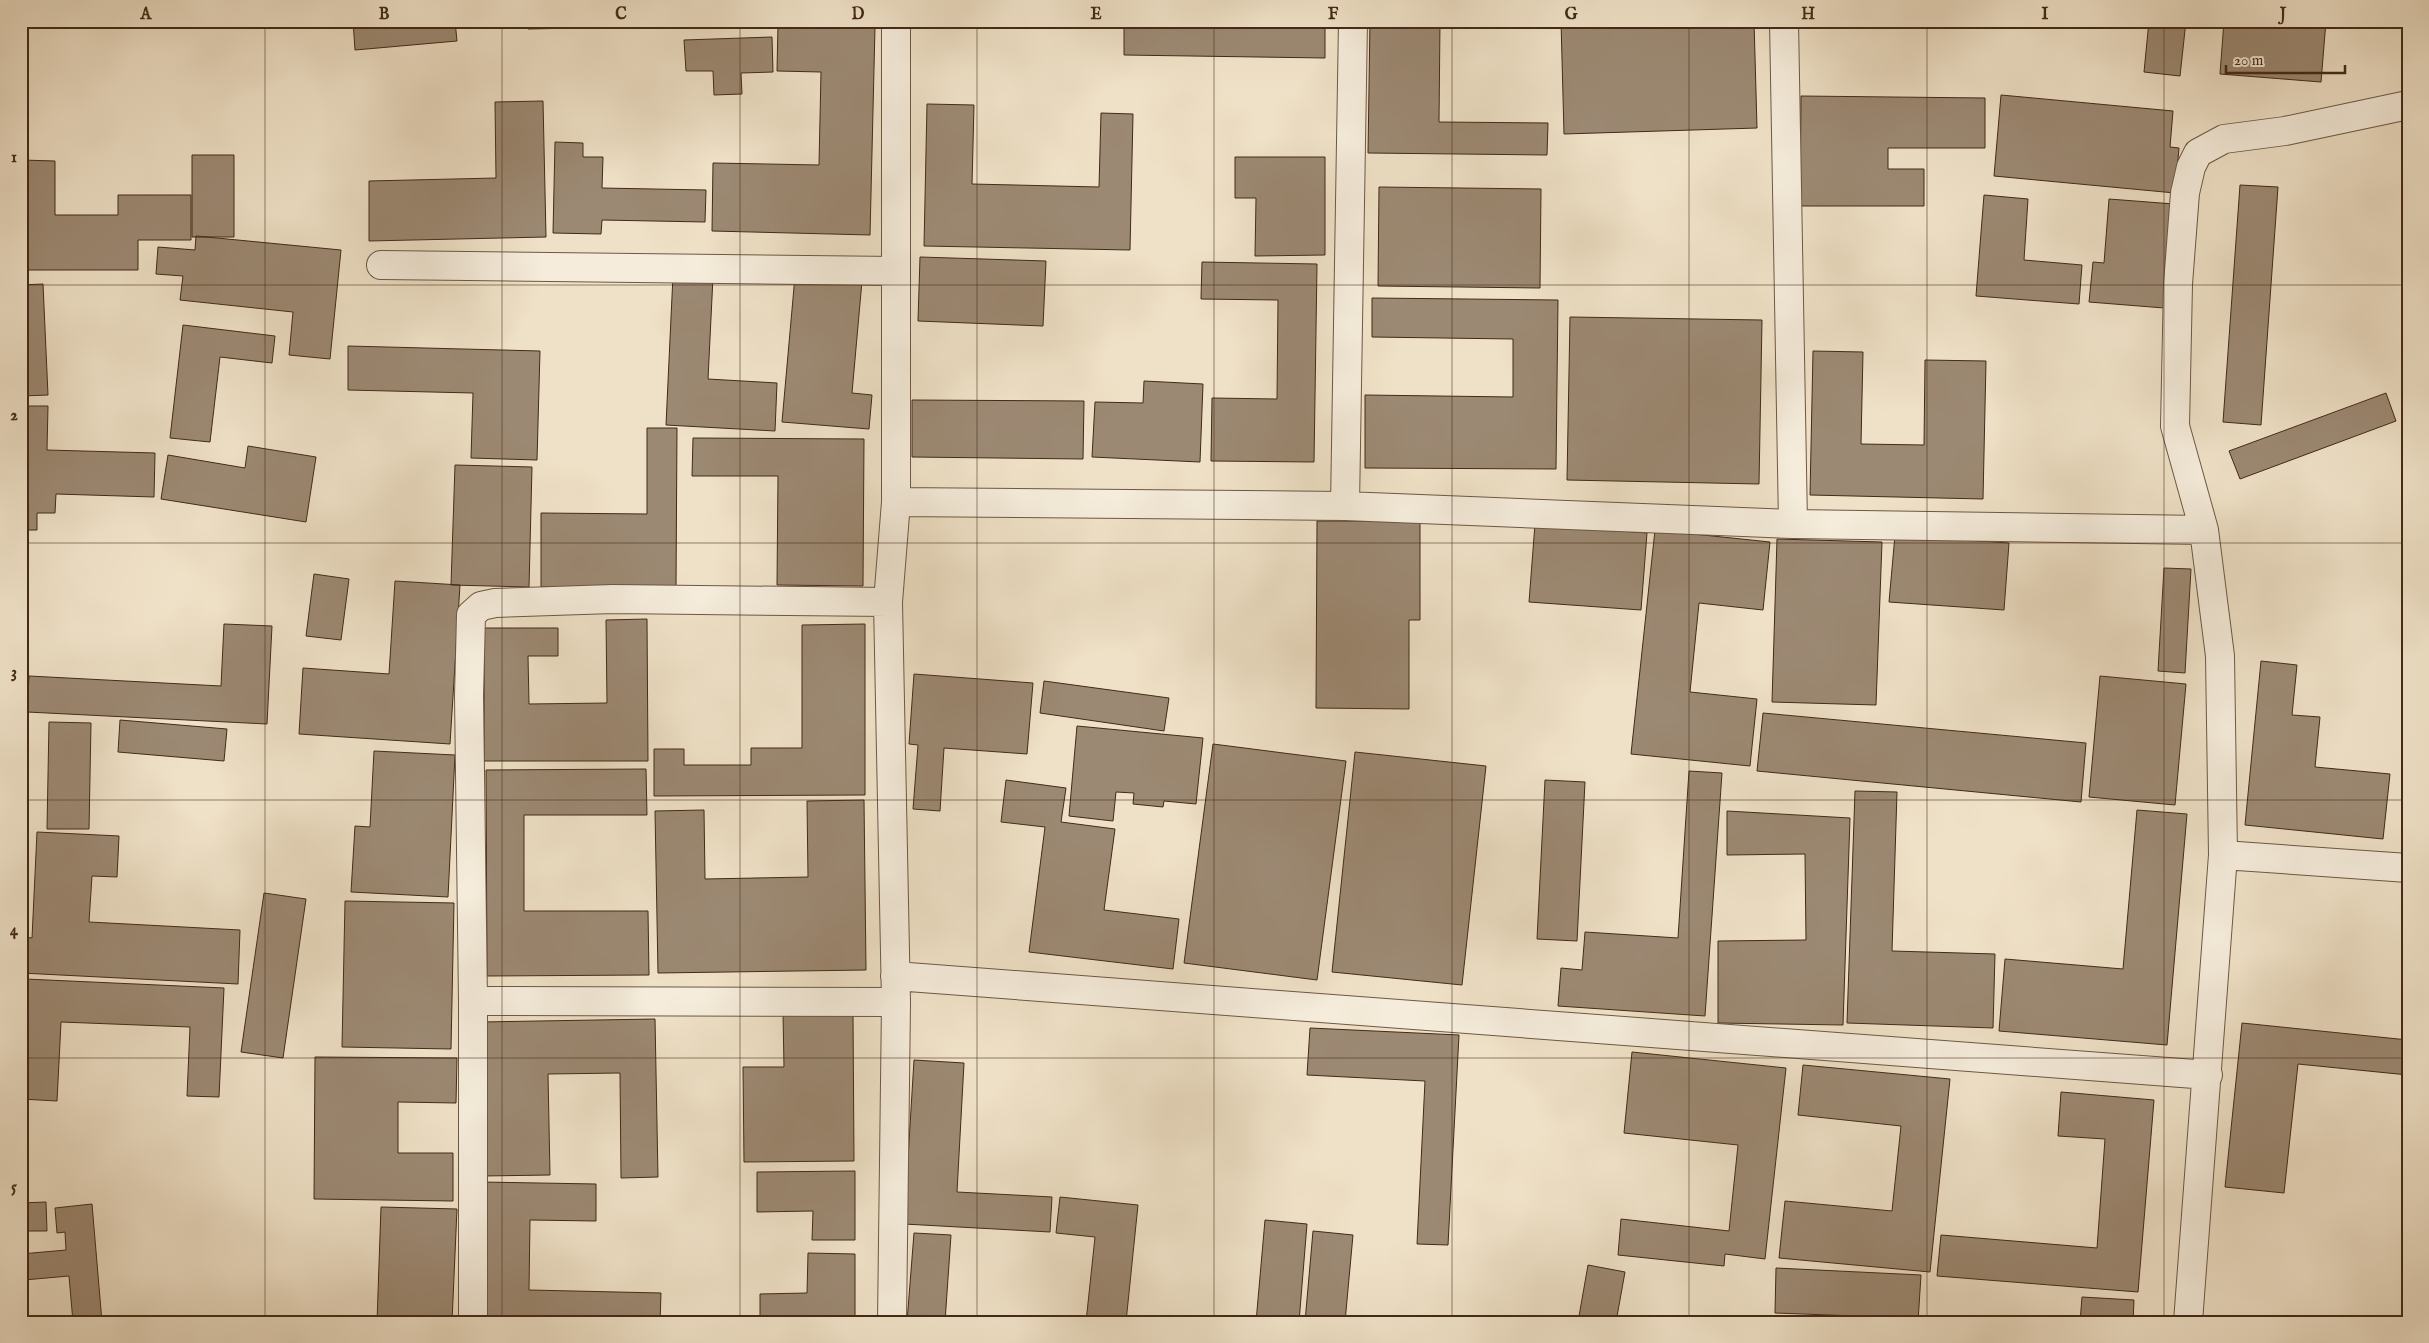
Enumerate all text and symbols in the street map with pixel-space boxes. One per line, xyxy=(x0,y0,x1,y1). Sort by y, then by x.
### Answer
text: A xyxy=(140,5,153,25)
text: B xyxy=(379,5,390,25)
text: C xyxy=(615,5,627,25)
text: D xyxy=(852,5,865,25)
text: E xyxy=(1090,5,1102,25)
text: F xyxy=(1328,5,1339,25)
text: G xyxy=(1565,5,1578,25)
text: H xyxy=(1801,5,1815,25)
text: I xyxy=(2042,5,2049,25)
text: J xyxy=(2278,5,2287,25)
scale bar xyxy=(2226,42,2345,74)
text: 20 m xyxy=(2234,51,2264,70)
text: 1 xyxy=(11,148,17,168)
text: 2 xyxy=(10,406,18,426)
text: 3 xyxy=(11,663,17,683)
text: 4 xyxy=(10,921,19,941)
text: 5 xyxy=(11,1178,17,1198)

